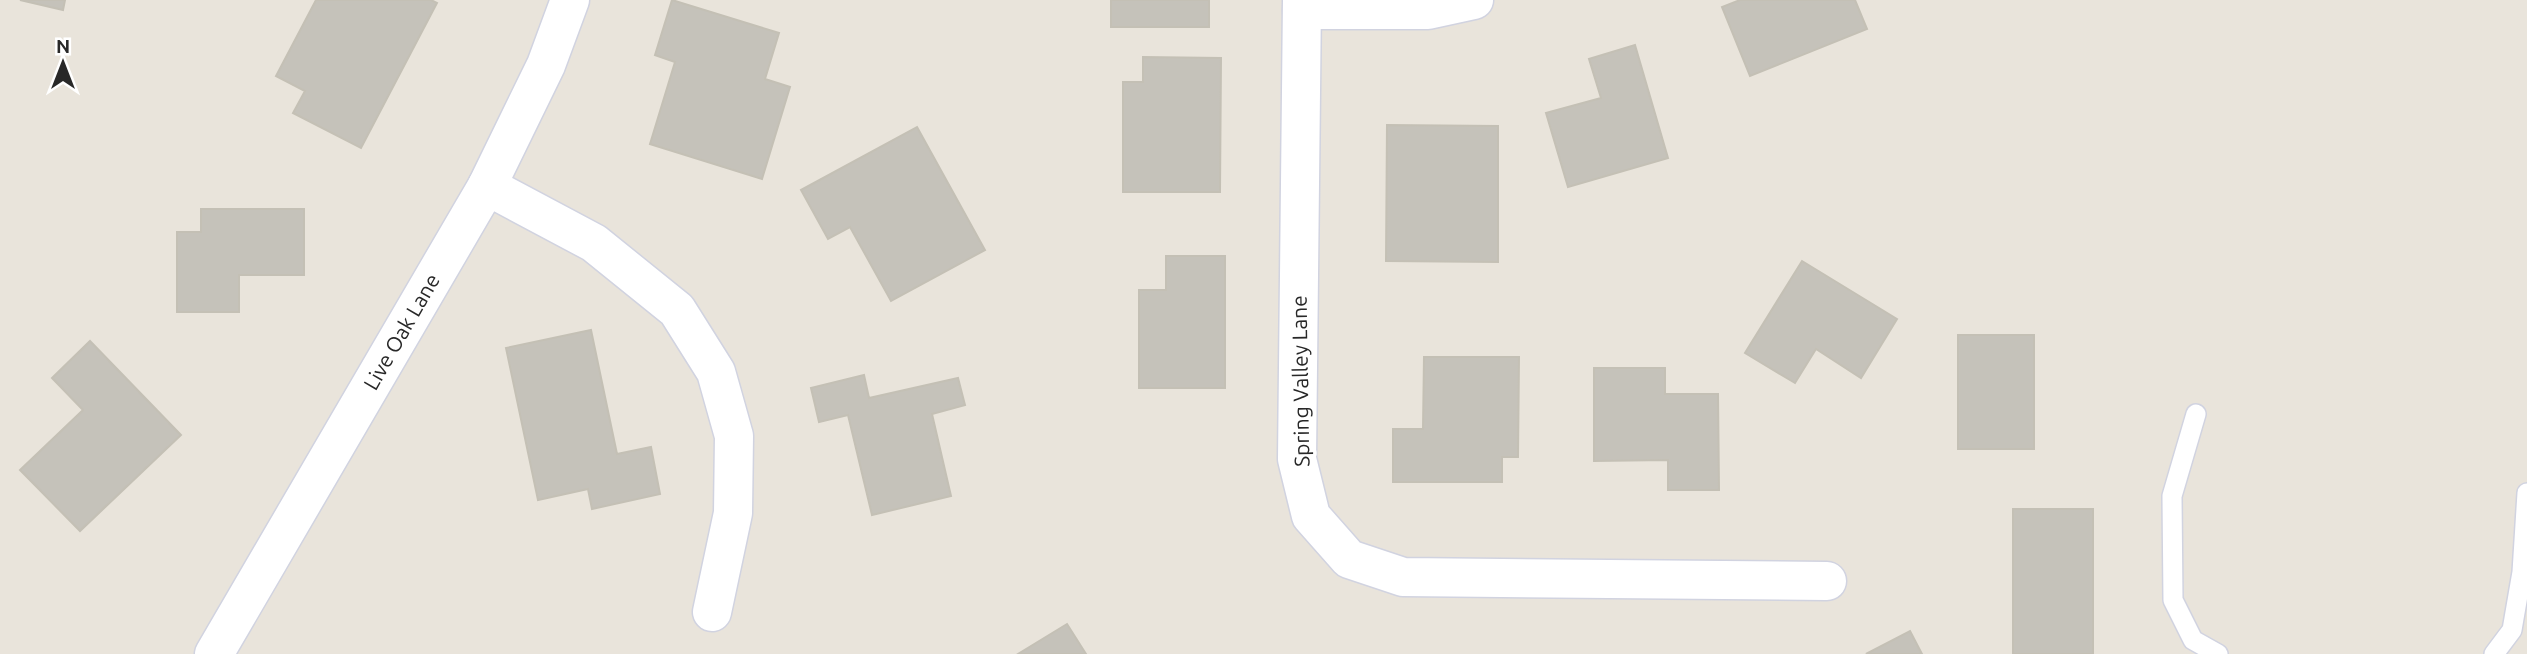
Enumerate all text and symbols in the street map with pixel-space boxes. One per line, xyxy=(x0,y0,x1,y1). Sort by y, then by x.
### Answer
north arrow xyxy=(28,28,98,98)
text: N xyxy=(56,35,70,57)
street label: Live Oak Lane xyxy=(358,269,444,394)
street label: Spring Valley Lane xyxy=(1287,295,1313,467)

